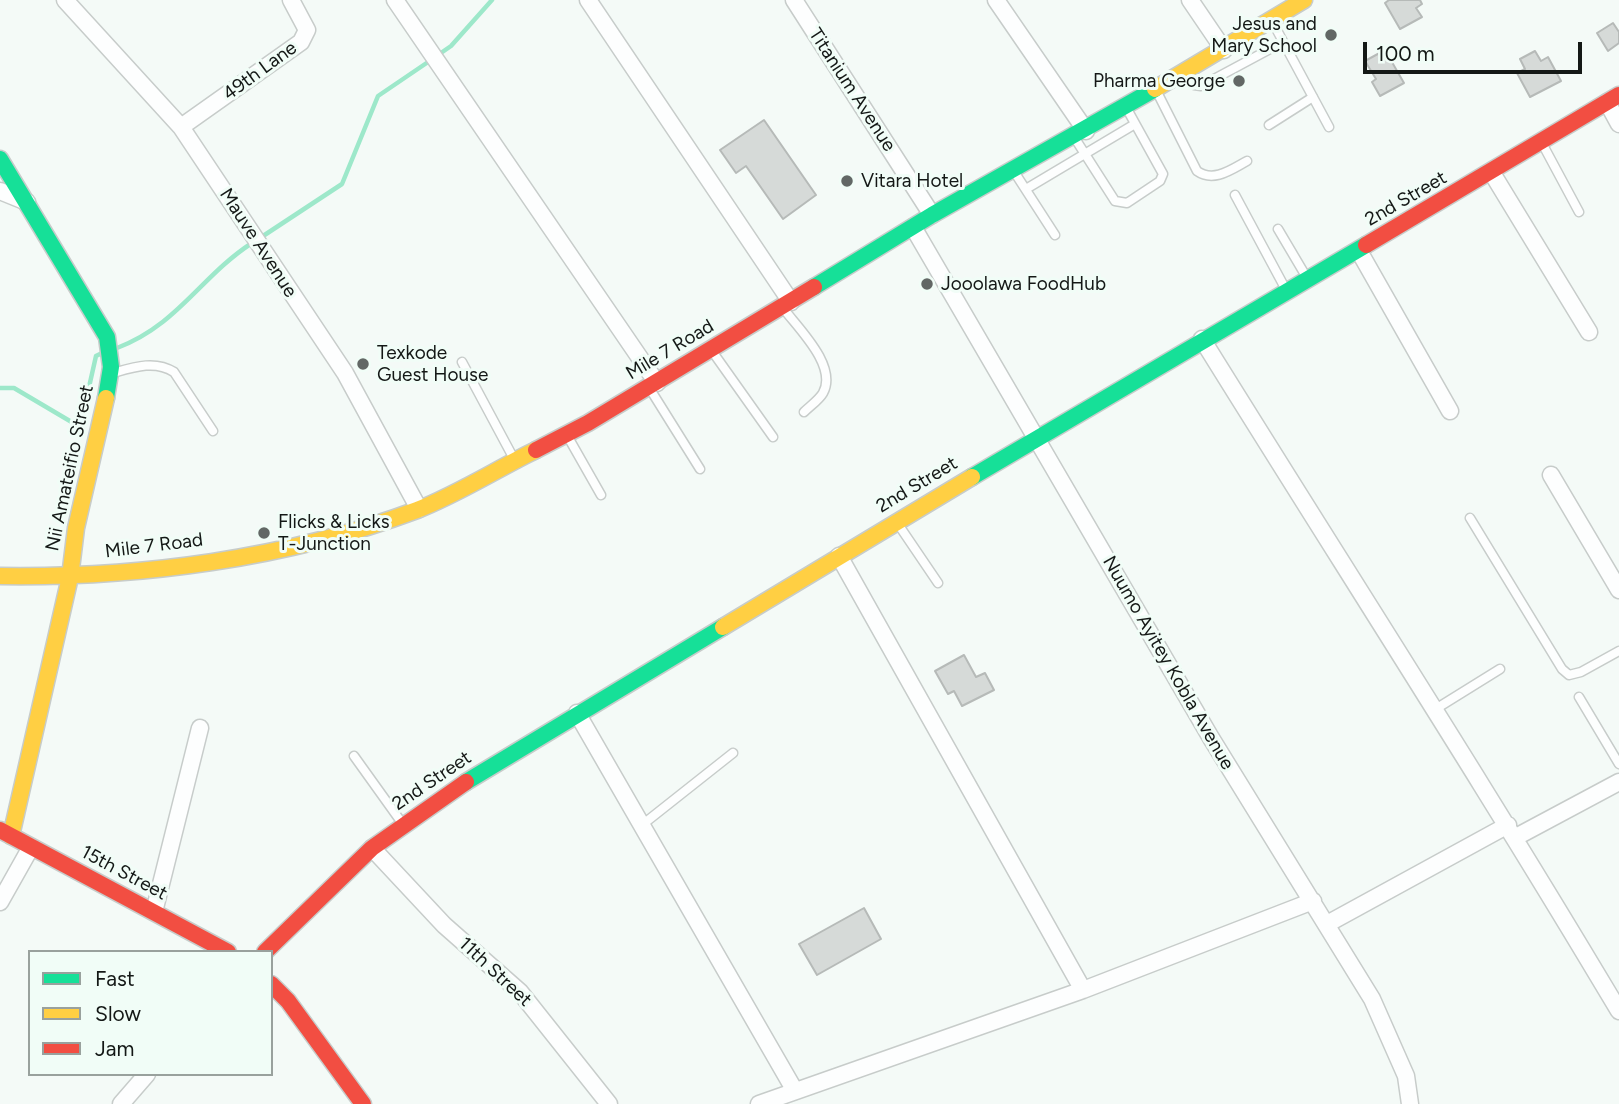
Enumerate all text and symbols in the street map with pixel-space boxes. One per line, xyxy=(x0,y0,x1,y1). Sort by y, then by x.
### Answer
place label: Jesus and Mary School xyxy=(1211,13,1317,57)
street label: Titanium Avenue xyxy=(804,24,900,156)
marker: Jesus and Mary School xyxy=(1323,27,1339,43)
scale bar xyxy=(1367,28,1586,72)
street label: 49th Lane xyxy=(219,37,301,105)
text: 100 m xyxy=(1376,41,1435,66)
place label: Pharma George xyxy=(1093,70,1225,92)
marker: Pharma George xyxy=(1231,73,1247,89)
street label: 2nd Street xyxy=(1361,167,1451,231)
place label: Vitara Hotel xyxy=(861,170,963,192)
marker: Vitara Hotel xyxy=(839,173,855,189)
street label: Mauve Avenue xyxy=(214,184,302,302)
place label: Jooolawa FoodHub xyxy=(941,273,1106,295)
marker: Jooolawa FoodHub xyxy=(919,276,935,292)
street label: Mile 7 Road xyxy=(622,315,718,385)
place label: Texkode Guest House xyxy=(377,342,488,386)
marker: Texkode Guest House xyxy=(355,356,371,372)
street label: Nii Amateifio Street xyxy=(41,383,99,553)
street label: 2nd Street xyxy=(872,452,962,518)
place label: Flicks & Licks T-Junction xyxy=(278,511,390,555)
marker: Flicks & Licks T-Junction xyxy=(256,525,272,541)
street label: Mile 7 Road xyxy=(104,529,204,563)
street label: Nuumo Ayitey Kobla Avenue xyxy=(1097,552,1239,774)
street label: 2nd Street xyxy=(388,746,476,816)
street label: 15th Street xyxy=(77,841,171,905)
street label: 11th Street xyxy=(454,933,536,1011)
legend xyxy=(28,950,273,1076)
text: Fast xyxy=(95,966,135,991)
text: Slow xyxy=(95,1001,141,1026)
text: Jam xyxy=(95,1036,134,1061)

